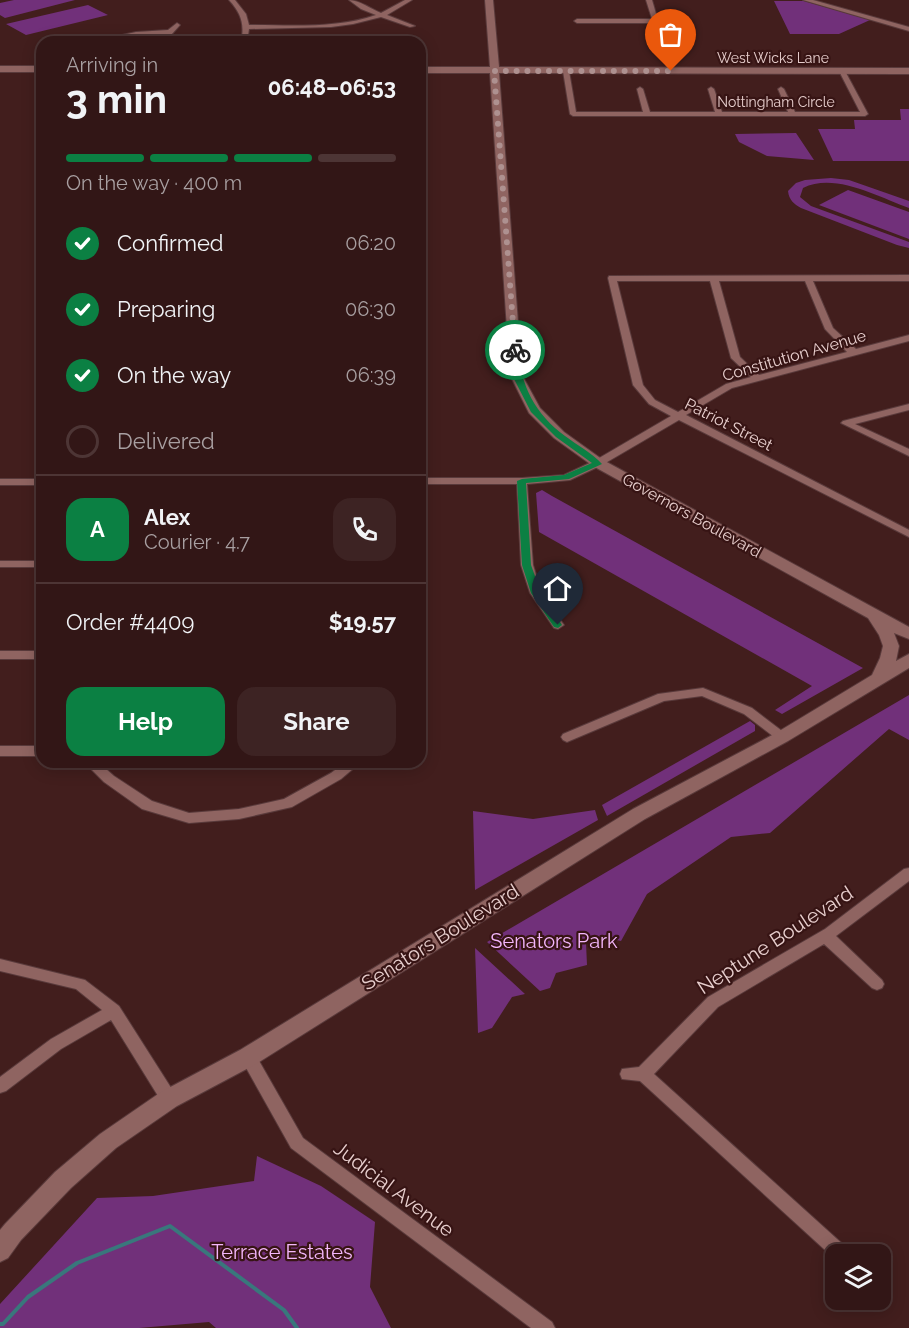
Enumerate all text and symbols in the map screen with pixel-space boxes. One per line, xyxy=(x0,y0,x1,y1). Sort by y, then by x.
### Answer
pin xyxy=(645,9,696,71)
icon: bag xyxy=(654,18,687,51)
street label: West Wicks Lane xyxy=(717,50,829,66)
text: Arriving in xyxy=(66,53,158,77)
text: 06:48–06:53 xyxy=(268,74,396,100)
text: 3 min xyxy=(66,76,167,122)
street label: Nottingham Circle xyxy=(717,94,835,110)
text: On the way · 400 m xyxy=(66,171,242,195)
icon: check xyxy=(66,227,99,260)
text: Confirmed xyxy=(117,230,224,256)
text: 06:20 xyxy=(345,231,396,255)
icon: check xyxy=(66,293,99,326)
text: Preparing xyxy=(117,296,215,322)
text: 06:30 xyxy=(345,297,396,321)
courier xyxy=(485,320,545,380)
street label: Constitution Avenue xyxy=(720,326,868,385)
icon: bike xyxy=(499,334,532,367)
icon: check xyxy=(66,359,99,392)
text: On the way xyxy=(117,362,231,388)
text: 06:39 xyxy=(346,363,396,387)
street label: Patriot Street xyxy=(682,394,776,455)
text: Delivered xyxy=(117,428,215,454)
street label: Governors Boulevard xyxy=(619,469,765,562)
button: phone xyxy=(333,498,396,561)
text: Alex xyxy=(144,504,190,530)
text: A xyxy=(90,516,105,542)
text: Courier · 4.7 xyxy=(144,530,250,554)
pin xyxy=(532,563,583,625)
icon: home xyxy=(541,572,574,605)
text: Order #4409 xyxy=(66,609,194,635)
text: $19.57 xyxy=(329,609,396,635)
button: Help xyxy=(66,687,225,756)
button: Share xyxy=(237,687,396,756)
street label: Senators Boulevard xyxy=(357,879,523,995)
street label: Neptune Boulevard xyxy=(693,881,857,999)
park label: Senators Park xyxy=(490,929,618,953)
street label: Judicial Avenue xyxy=(329,1136,459,1242)
park label: Terrace Estates xyxy=(211,1240,353,1264)
map controls xyxy=(825,1244,891,1310)
button: layers xyxy=(825,1244,891,1310)

